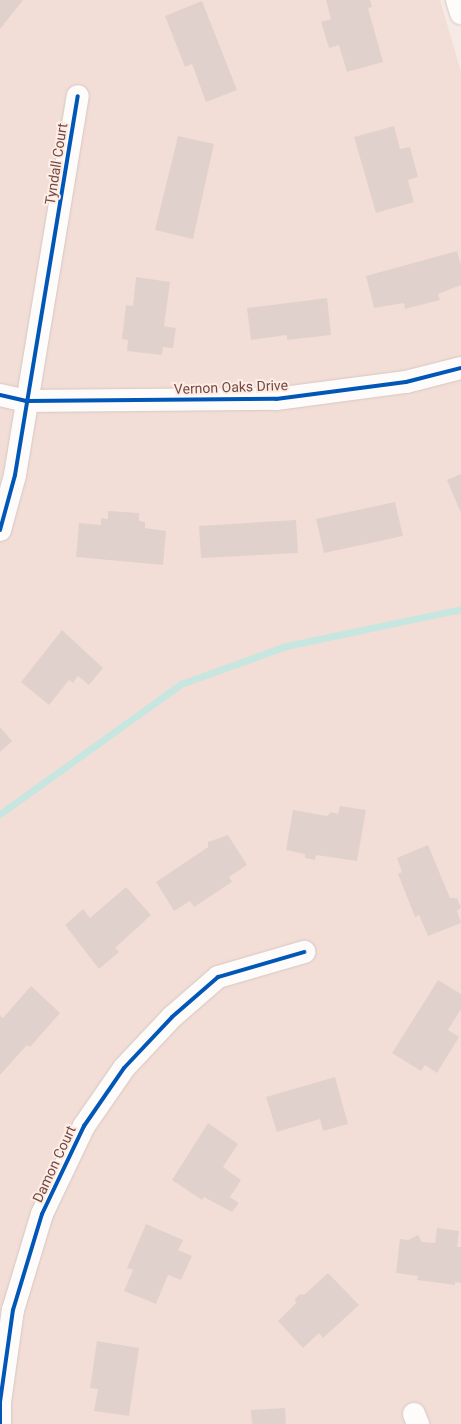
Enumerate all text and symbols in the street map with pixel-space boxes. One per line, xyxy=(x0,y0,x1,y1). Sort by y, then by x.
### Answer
street label: Tyndall Court xyxy=(41,122,71,206)
street label: Vernon Oaks Drive xyxy=(174,377,288,397)
street label: Damon Court xyxy=(29,1123,79,1205)

